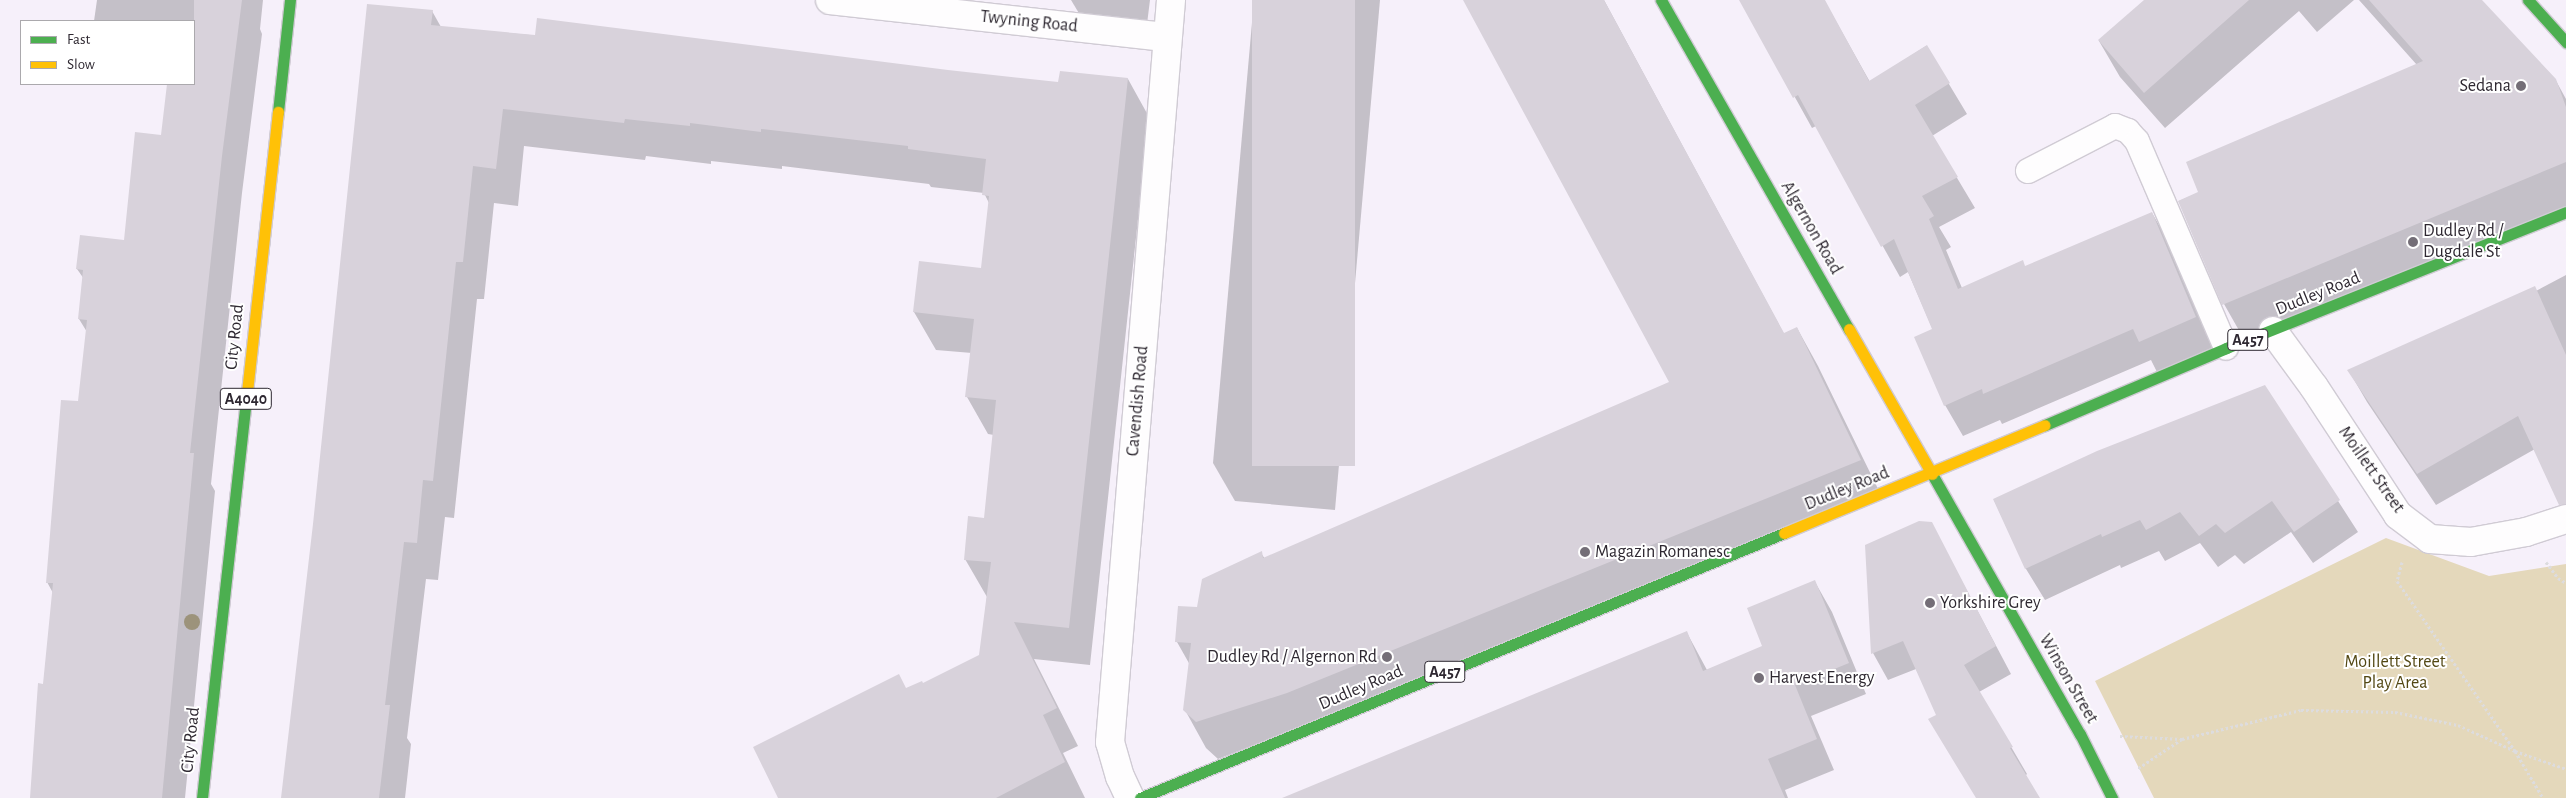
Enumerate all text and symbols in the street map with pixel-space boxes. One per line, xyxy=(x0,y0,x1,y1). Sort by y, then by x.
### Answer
street label: Twyning Road xyxy=(979,6,1079,38)
legend xyxy=(20,20,195,85)
text: Fast xyxy=(67,32,90,47)
text: Slow xyxy=(67,57,95,72)
place label: Sedana xyxy=(2460,75,2511,97)
marker: Sedana xyxy=(2515,80,2527,92)
street label: Algernon Road xyxy=(1776,178,1846,278)
place label: Dudley Rd / Dugdale St xyxy=(2423,221,2503,264)
marker: Dudley Rd / Dugdale St xyxy=(2407,236,2419,248)
street label: Dudley Road xyxy=(2273,267,2363,321)
street label: City Road xyxy=(221,303,249,371)
road number: A457 xyxy=(2227,326,2269,354)
street label: Cavendish Road xyxy=(1122,345,1154,457)
road number: A4040 xyxy=(220,386,272,412)
street label: Moillett Street xyxy=(2333,422,2409,518)
street label: Dudley Road xyxy=(1802,462,1892,516)
place label: Magazin Romanesc xyxy=(1595,541,1730,563)
marker: Magazin Romanesc xyxy=(1579,546,1591,558)
place label: Yorkshire Grey xyxy=(1940,592,2041,614)
marker: Yorkshire Grey xyxy=(1924,597,1936,609)
street label: Winson Street xyxy=(2034,630,2102,728)
place label: Dudley Rd / Algernon Rd xyxy=(1207,646,1377,668)
marker: Dudley Rd / Algernon Rd xyxy=(1381,651,1393,663)
park label: Moillett Street Play Area xyxy=(2344,652,2446,694)
road number: A457 xyxy=(1424,659,1466,686)
street label: Dudley Road xyxy=(1316,661,1406,715)
place label: Harvest Energy xyxy=(1769,667,1874,689)
marker: Harvest Energy xyxy=(1753,672,1765,684)
street label: City Road xyxy=(177,706,205,774)

